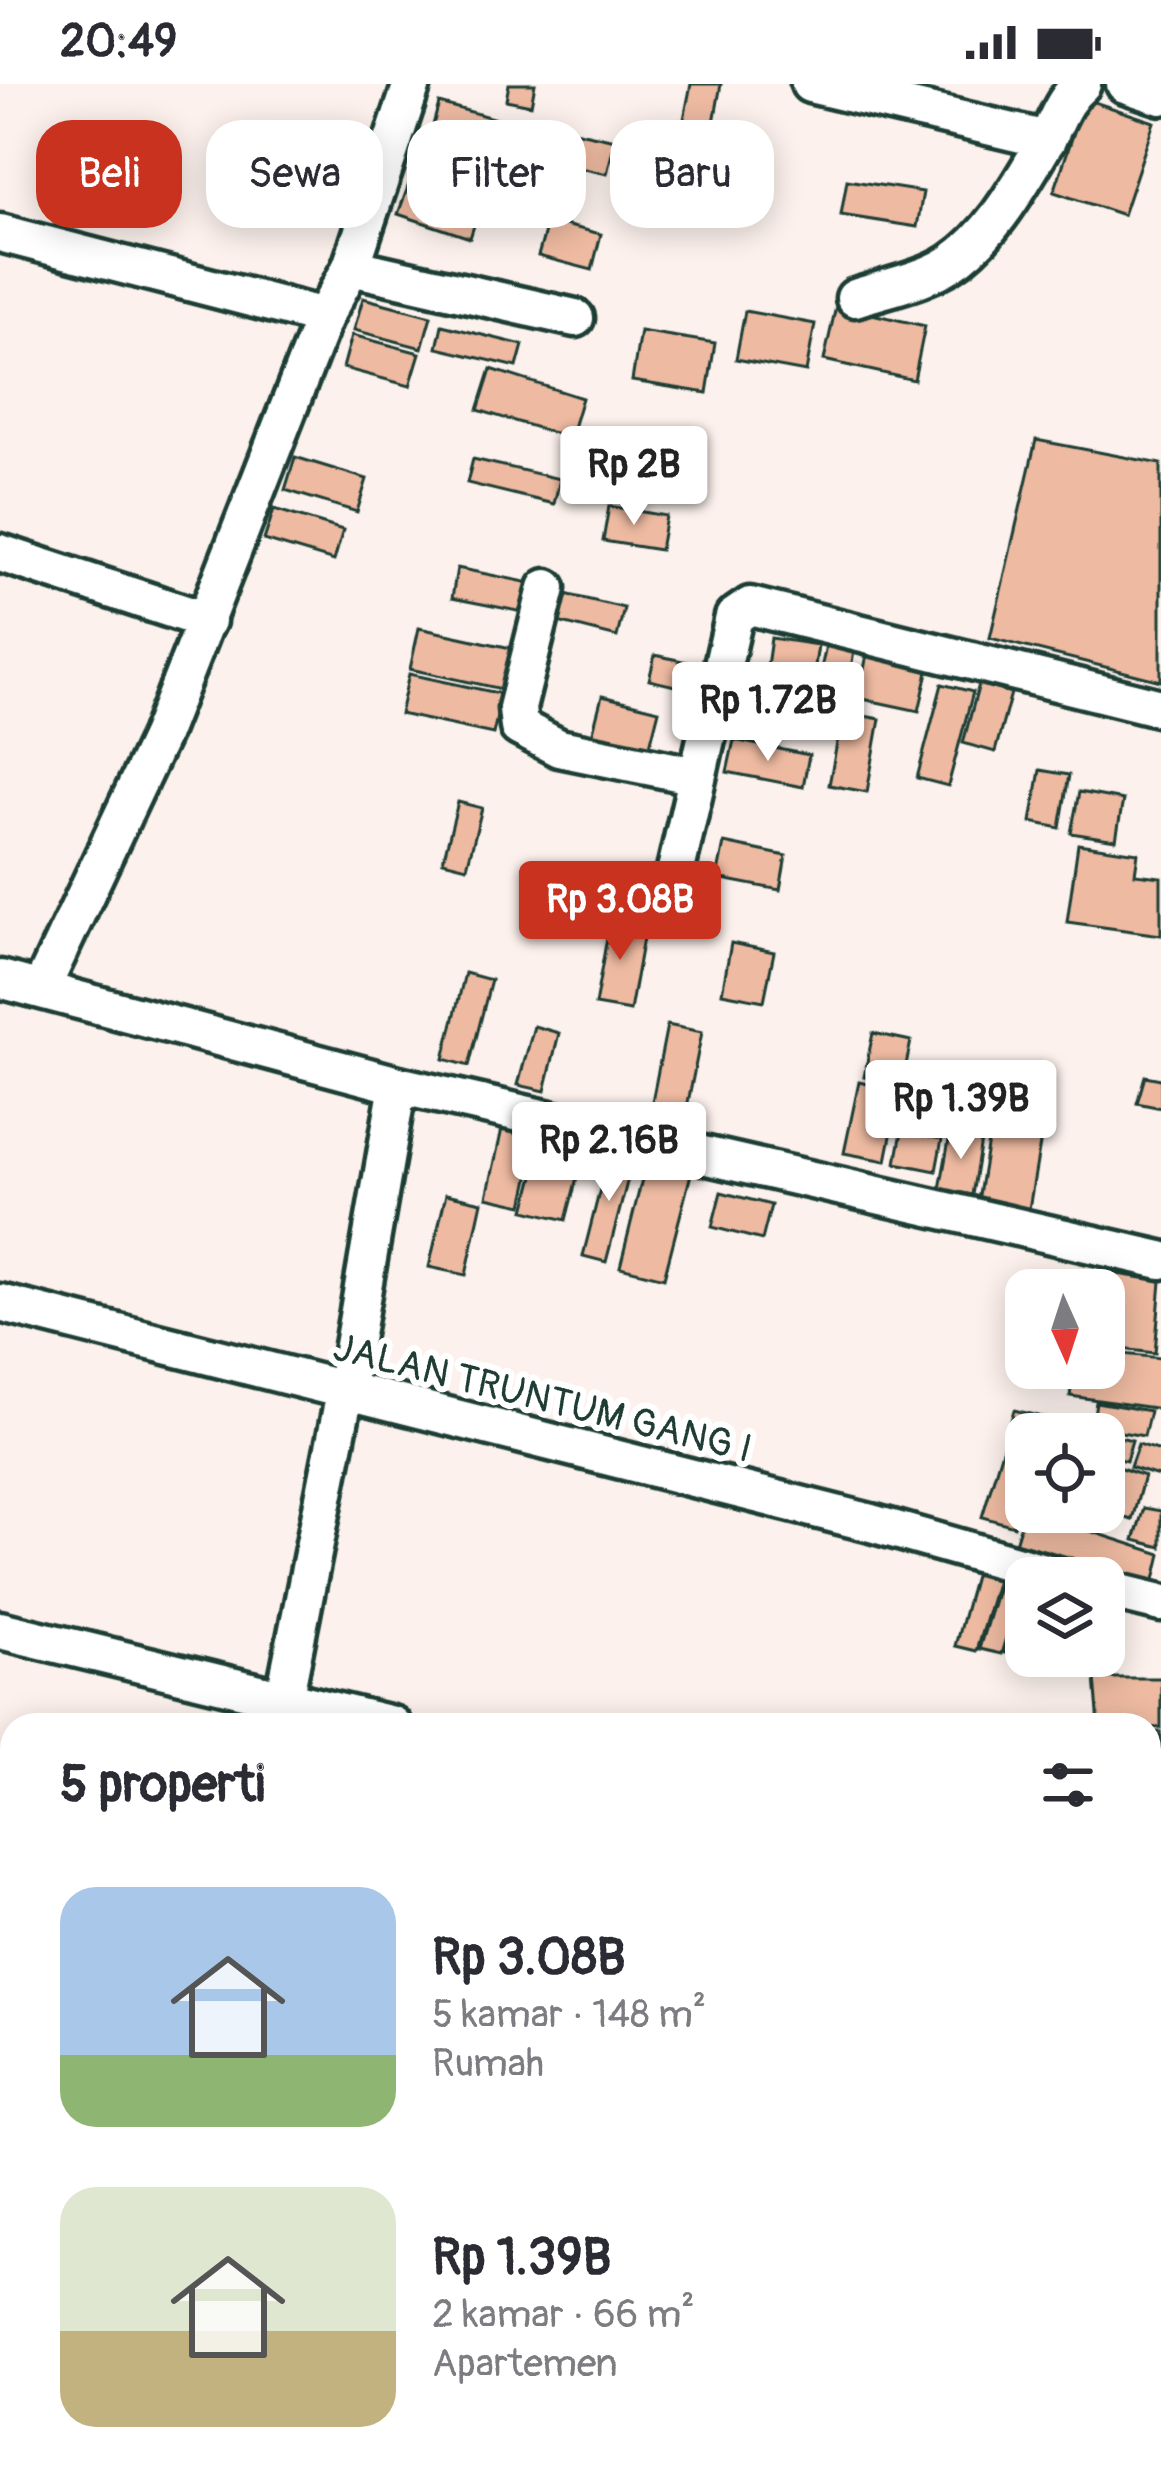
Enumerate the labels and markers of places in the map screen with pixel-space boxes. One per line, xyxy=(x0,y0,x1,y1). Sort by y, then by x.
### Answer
pin: Rp 2B xyxy=(550,426,718,528)
pin: Rp 1.72B xyxy=(644,662,892,764)
pin: Rp 3.08B xyxy=(496,861,744,963)
pin: Rp 1.39B xyxy=(837,1060,1085,1162)
pin: Rp 2.16B xyxy=(485,1102,733,1204)

